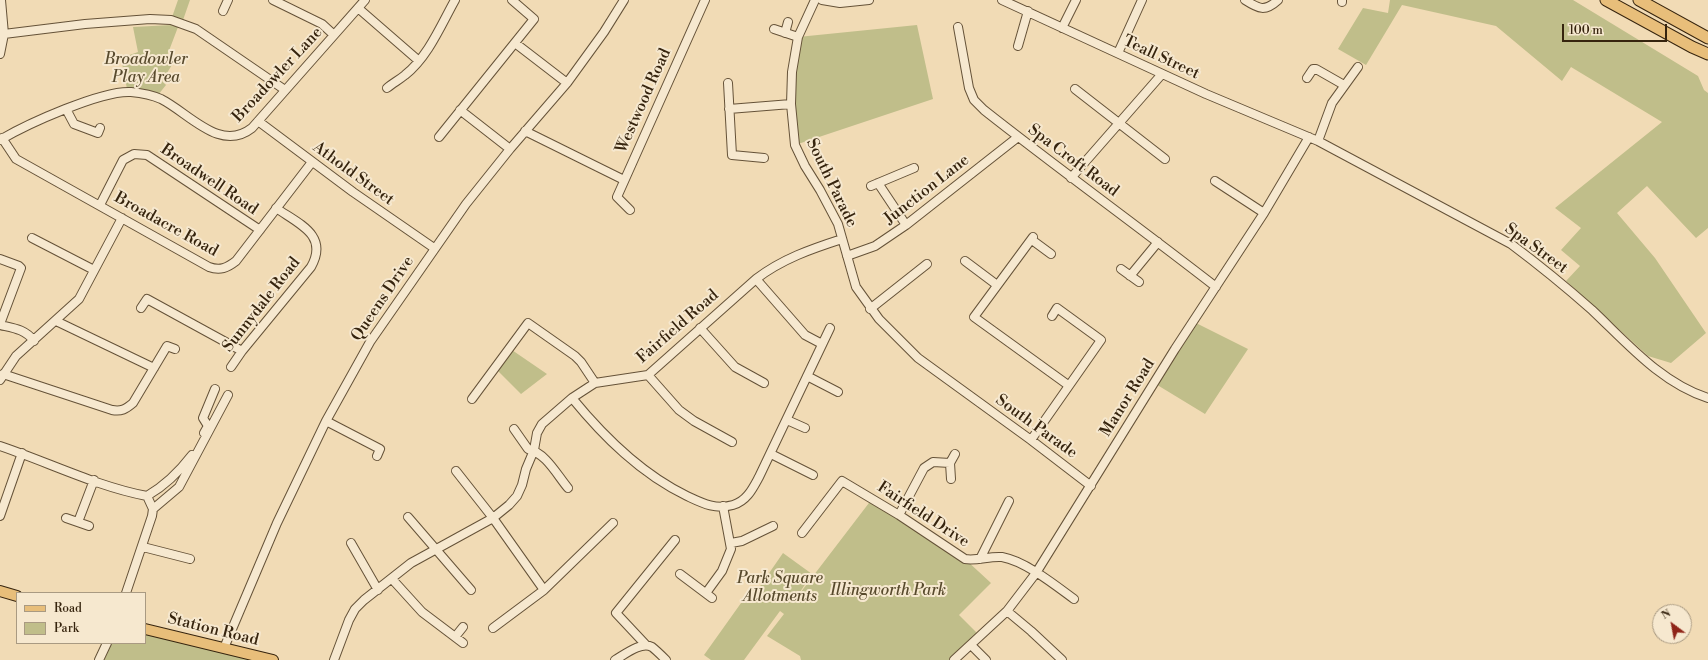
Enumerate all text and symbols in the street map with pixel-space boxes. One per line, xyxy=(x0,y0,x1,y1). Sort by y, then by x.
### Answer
scale bar xyxy=(1564,16,1669,42)
street label: Broadowler Lane xyxy=(229,23,327,127)
text: 100 m xyxy=(1569,23,1603,38)
street label: Teall Street xyxy=(1120,32,1202,84)
street label: Westwood Road xyxy=(612,46,676,156)
park label: Broadowler Play Area xyxy=(104,50,188,88)
street label: Spa Croft Road xyxy=(1024,121,1122,201)
street label: South Parade xyxy=(801,136,861,230)
street label: Athold Street xyxy=(309,138,397,210)
street label: Broadwell Road xyxy=(157,140,261,220)
street label: Junction Lane xyxy=(881,151,973,229)
street label: Broadacre Road xyxy=(111,189,221,261)
street label: Spa Street xyxy=(1501,220,1571,278)
street label: Queens Drive xyxy=(348,253,418,345)
street label: Sunnydale Road xyxy=(219,254,305,356)
street label: Fairfield Road xyxy=(633,286,723,368)
street label: Manor Road xyxy=(1097,356,1159,440)
street label: South Parade xyxy=(991,391,1081,463)
street label: Fairfield Drive xyxy=(873,478,973,552)
park label: Park Square Allotments xyxy=(737,569,823,607)
park label: Illingworth Park xyxy=(830,581,946,601)
legend xyxy=(16,592,146,644)
text: Road xyxy=(54,601,82,616)
north arrow xyxy=(1652,604,1692,644)
text: N xyxy=(1659,606,1674,623)
street label: Station Road xyxy=(166,609,260,651)
text: Park xyxy=(54,621,79,636)

